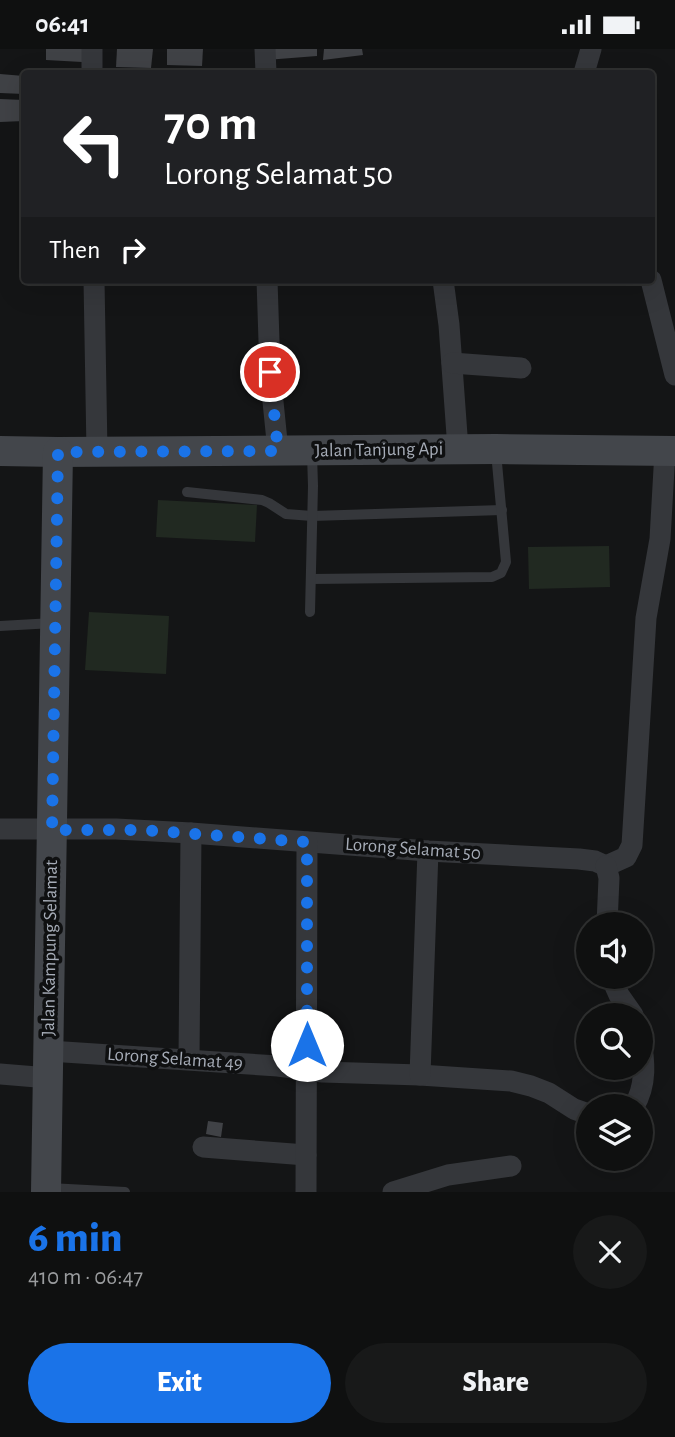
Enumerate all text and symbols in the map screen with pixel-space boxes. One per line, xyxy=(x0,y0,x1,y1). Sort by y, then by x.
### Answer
text: 06:41 xyxy=(35,11,90,37)
icon: left xyxy=(49,98,140,189)
text: 70 m xyxy=(164,100,258,149)
text: Lorong Selamat 50 xyxy=(164,158,393,190)
icon: right xyxy=(114,231,152,269)
text: Then xyxy=(49,237,100,263)
pin xyxy=(240,342,300,402)
icon: arrive xyxy=(251,353,289,391)
street label: Jalan Tanjung Api xyxy=(315,439,443,461)
street label: Lorong Selamat 50 xyxy=(344,835,482,863)
street label: Jalan Kampung Selamat xyxy=(39,860,61,1036)
map controls xyxy=(576,912,653,1171)
button: sound xyxy=(576,912,653,989)
button: search xyxy=(576,1003,653,1080)
position arrow xyxy=(270,1008,344,1082)
street label: Lorong Selamat 49 xyxy=(106,1045,244,1073)
button: layers xyxy=(576,1094,653,1171)
button: close xyxy=(573,1215,647,1289)
text: 6 min xyxy=(28,1217,123,1259)
text: 410 m · 06:47 xyxy=(28,1266,143,1289)
button: Exit xyxy=(28,1343,331,1423)
button: Share xyxy=(345,1343,647,1423)

